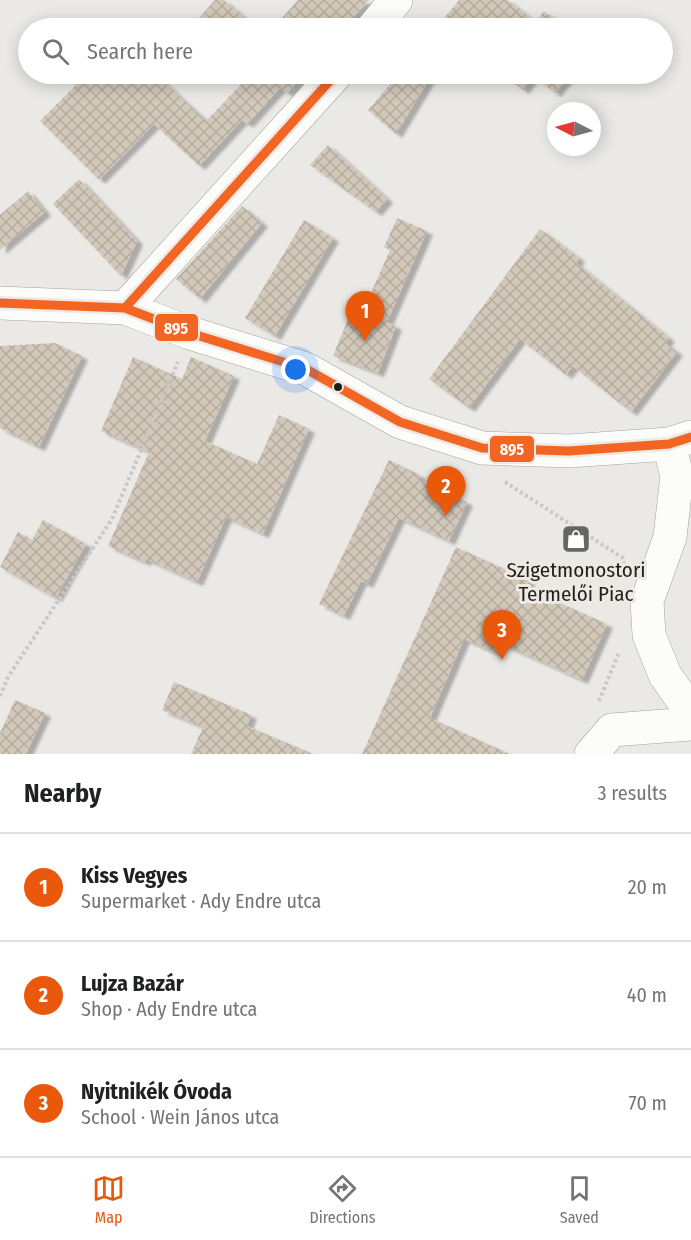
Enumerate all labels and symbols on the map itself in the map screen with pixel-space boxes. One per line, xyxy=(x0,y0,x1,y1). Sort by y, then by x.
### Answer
north arrow xyxy=(547,102,601,156)
pin: 1 xyxy=(346,292,385,341)
line badge: 895 xyxy=(154,313,199,342)
text: 895 xyxy=(164,319,188,338)
your location xyxy=(281,355,310,384)
unlabelled marker xyxy=(332,381,344,393)
line badge: 895 xyxy=(489,435,535,463)
text: 895 xyxy=(500,440,524,459)
pin: 2 xyxy=(426,466,466,516)
shop icon: Szigetmonostori Termelői Piac xyxy=(560,523,592,555)
place label: Szigetmonostori Termelői Piac xyxy=(506,557,646,607)
pin: 3 xyxy=(482,610,522,660)

